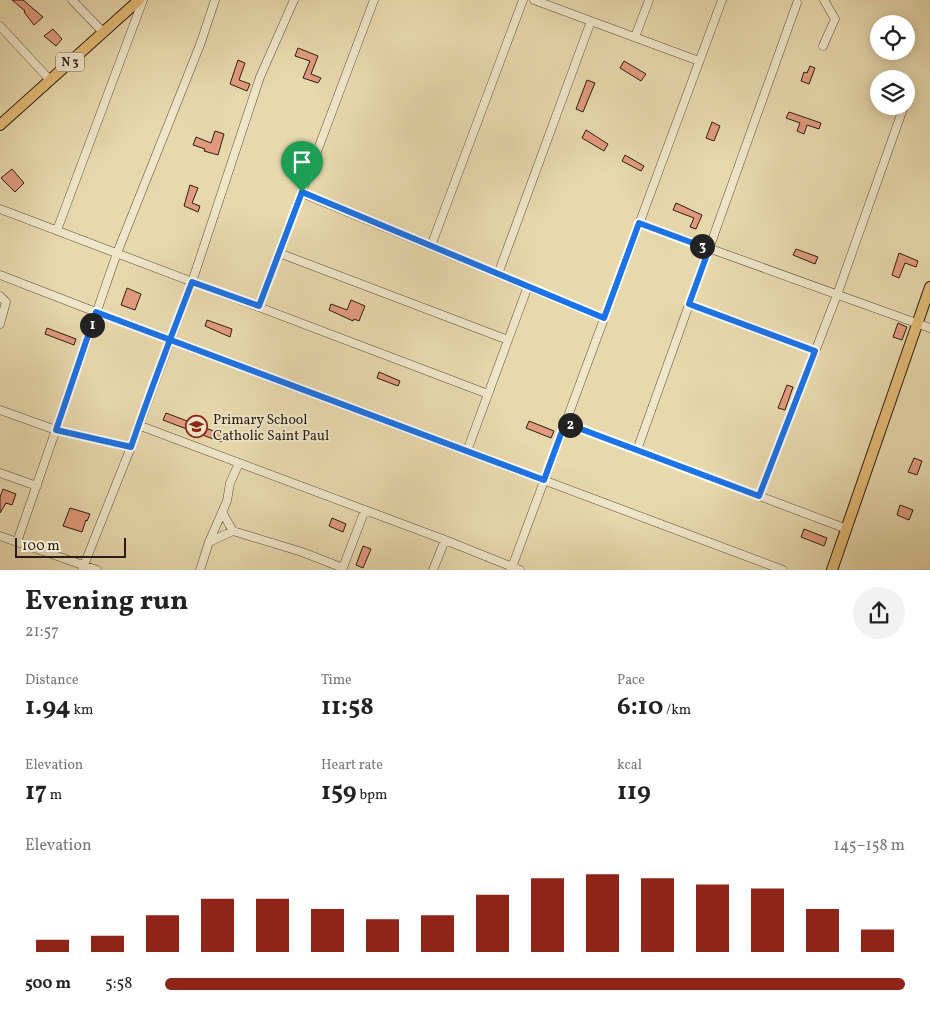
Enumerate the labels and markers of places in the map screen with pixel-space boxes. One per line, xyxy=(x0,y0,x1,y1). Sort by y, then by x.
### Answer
pin xyxy=(281,141,323,192)
pin: 3 xyxy=(690,234,714,258)
pin: 1 xyxy=(80,312,104,338)
place label: Primary School Catholic Saint Paul xyxy=(213,411,329,446)
pin: 2 xyxy=(558,412,582,438)
school or university icon: Primary School Catholic Saint Paul xyxy=(185,415,209,439)

